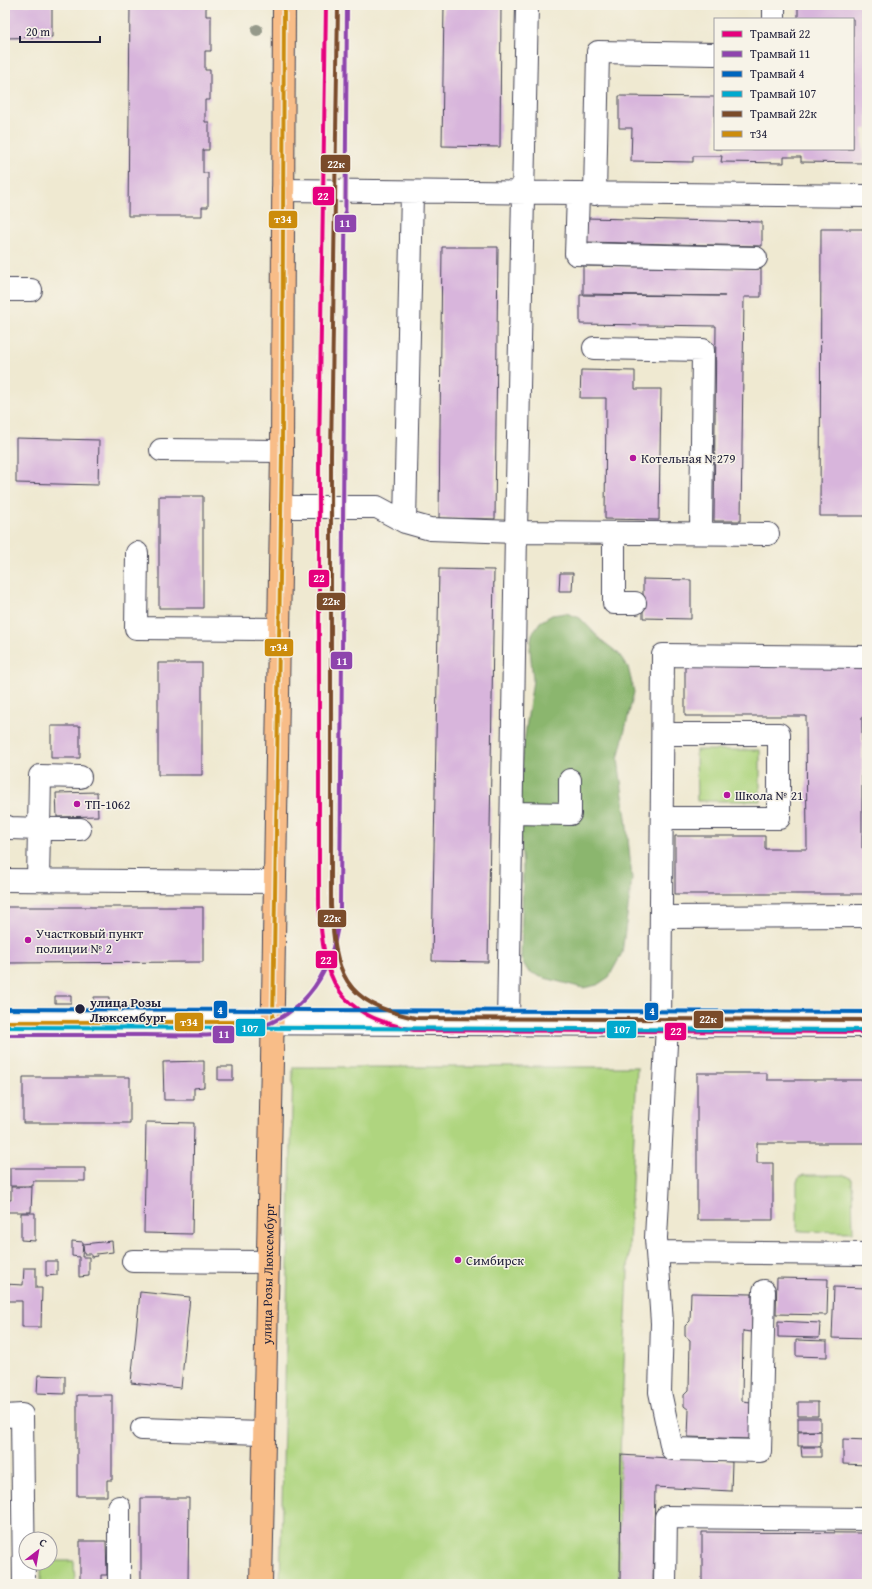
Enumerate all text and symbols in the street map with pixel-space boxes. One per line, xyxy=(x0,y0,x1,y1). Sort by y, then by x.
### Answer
scale bar xyxy=(20,18,100,44)
legend xyxy=(714,18,854,150)
text: 20 m xyxy=(26,23,50,40)
text: Трамвай 22 xyxy=(750,25,811,42)
text: Трамвай 11 xyxy=(750,45,811,62)
text: Трамвай 4 xyxy=(750,65,805,82)
text: Трамвай 107 xyxy=(750,85,816,102)
text: Трамвай 22к xyxy=(750,105,817,122)
text: т34 xyxy=(750,125,768,142)
line badge: 22к xyxy=(320,154,351,173)
text: 22к xyxy=(327,156,346,172)
line badge: 22 xyxy=(312,186,335,206)
text: 22 xyxy=(317,188,329,204)
line badge: т34 xyxy=(268,210,298,229)
text: т34 xyxy=(274,211,292,227)
line badge: 11 xyxy=(334,214,357,233)
text: 11 xyxy=(339,215,351,231)
place label: Котельная №279 xyxy=(641,449,736,468)
marker: Котельная №279 xyxy=(628,453,638,463)
line badge: 22 xyxy=(308,569,330,588)
text: 22 xyxy=(313,570,325,586)
line badge: 22к xyxy=(316,592,346,611)
text: 22к xyxy=(322,593,341,609)
line badge: т34 xyxy=(264,638,294,657)
text: т34 xyxy=(270,639,288,655)
line badge: 11 xyxy=(330,651,353,670)
text: 11 xyxy=(336,653,348,669)
place label: Школа № 21 xyxy=(735,786,803,805)
marker: Школа № 21 xyxy=(722,790,732,800)
place label: ТП-1062 xyxy=(85,795,130,814)
marker: ТП-1062 xyxy=(72,799,82,809)
line badge: 22к xyxy=(317,909,347,928)
text: 22к xyxy=(323,910,342,926)
place label: Участковый пункт полиции № 2 xyxy=(36,924,144,958)
marker: Участковый пункт полиции № 2 xyxy=(23,935,33,945)
line badge: 22 xyxy=(315,950,338,969)
text: 22 xyxy=(320,952,332,968)
place label: улица Розы Люксембург xyxy=(89,993,166,1027)
line badge: 4 xyxy=(213,1000,228,1019)
marker: улица Розы Люксембург xyxy=(73,1002,87,1016)
text: 4 xyxy=(217,1002,223,1018)
line badge: 4 xyxy=(644,1002,659,1021)
text: 4 xyxy=(649,1003,655,1019)
line badge: 22к xyxy=(693,1010,724,1029)
text: 22к xyxy=(699,1011,718,1027)
line badge: т34 xyxy=(174,1012,204,1032)
text: т34 xyxy=(180,1014,198,1030)
line badge: 107 xyxy=(235,1018,266,1037)
text: 107 xyxy=(241,1020,259,1036)
line badge: 107 xyxy=(606,1020,637,1039)
text: 107 xyxy=(613,1021,631,1037)
line badge: 22 xyxy=(664,1022,687,1041)
text: 22 xyxy=(670,1023,682,1039)
line badge: 11 xyxy=(212,1025,235,1044)
text: 11 xyxy=(218,1026,230,1042)
street label: улица Розы Люксембург xyxy=(257,1203,279,1346)
place label: Симбирск xyxy=(466,1251,524,1270)
marker: Симбирск xyxy=(453,1255,463,1265)
north arrow xyxy=(18,1531,58,1571)
text: С xyxy=(36,1534,50,1551)

